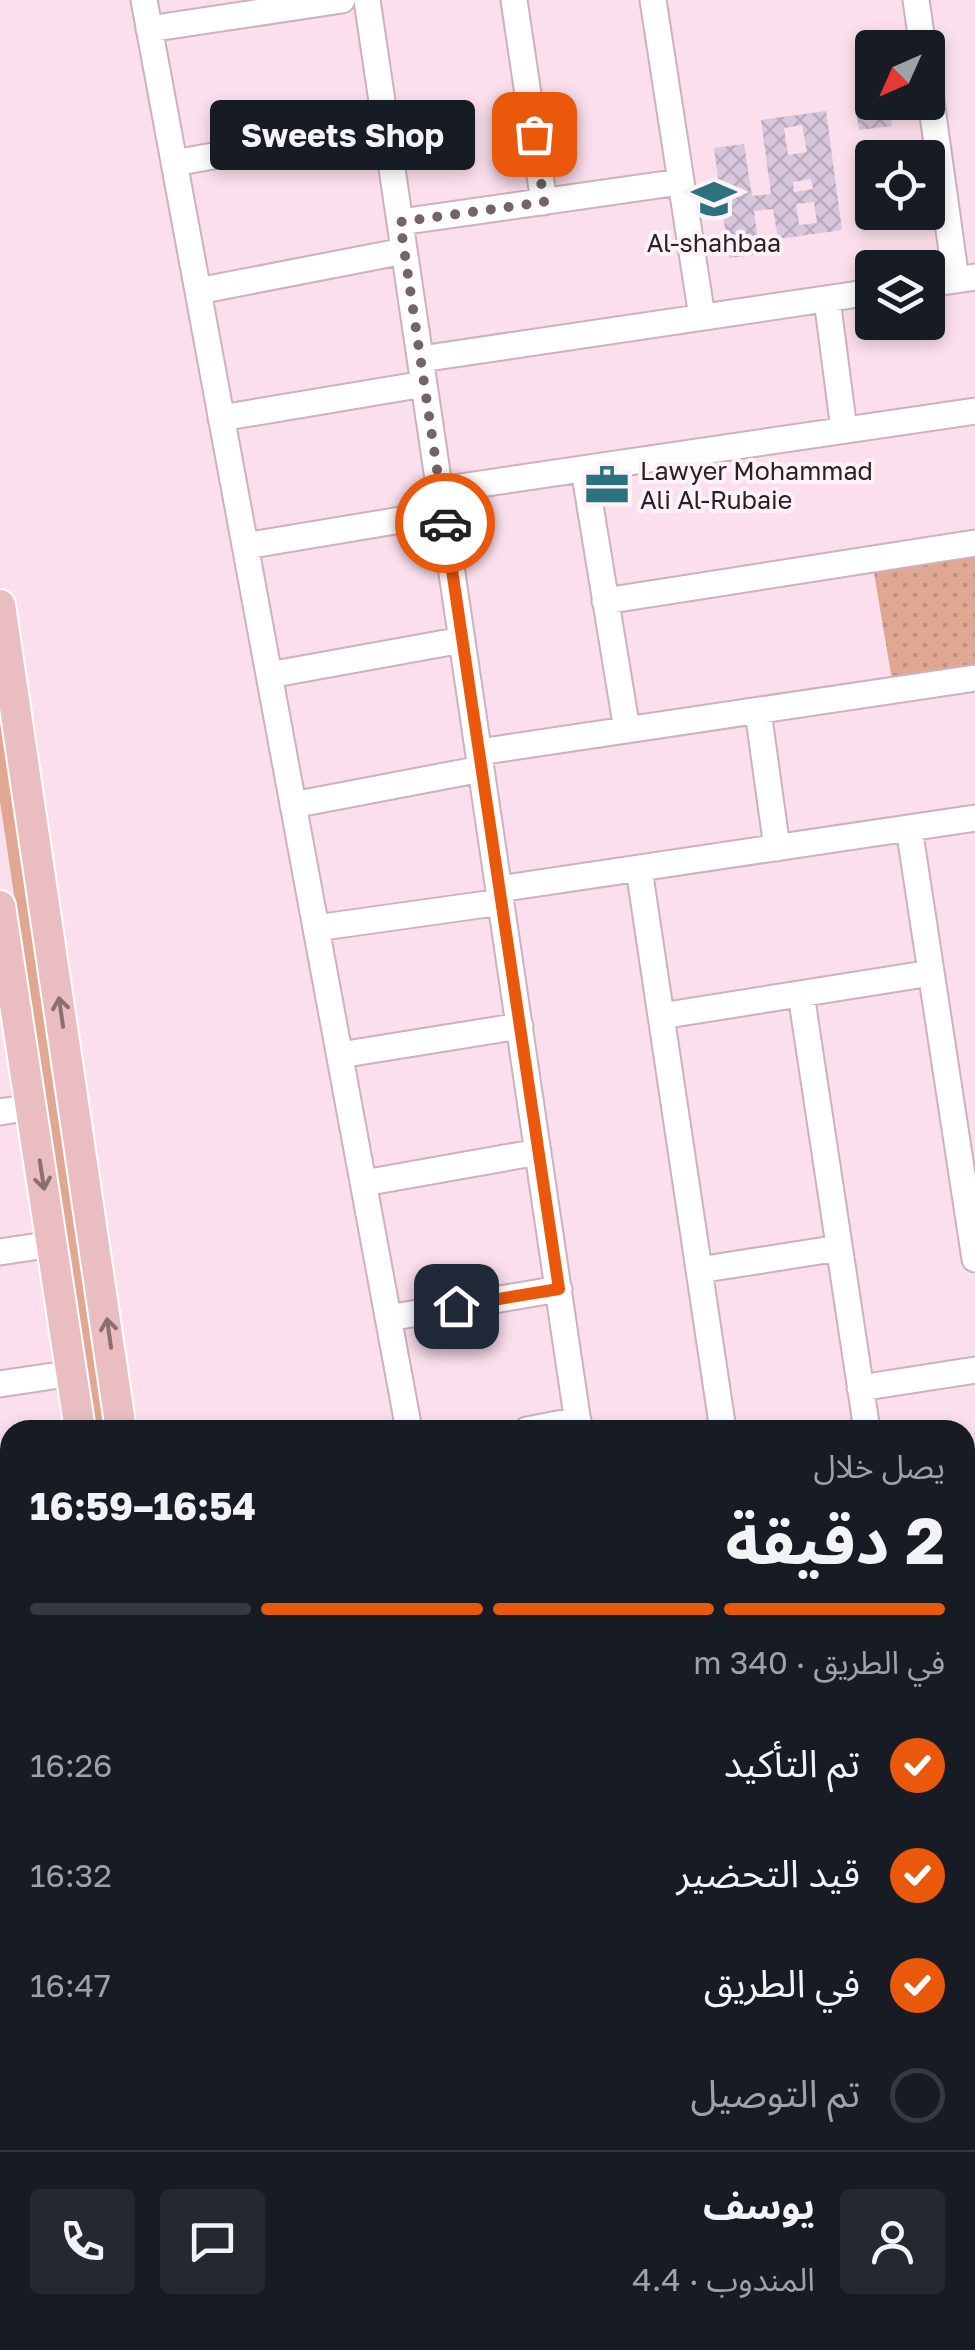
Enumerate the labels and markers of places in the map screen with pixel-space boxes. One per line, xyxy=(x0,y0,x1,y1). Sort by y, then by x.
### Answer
pin xyxy=(492,92,577,177)
callout: Sweets Shop xyxy=(209,99,474,169)
school or university icon: Al-shahbaa xyxy=(690,175,738,223)
place label: Al-shahbaa xyxy=(647,227,781,258)
place label: Lawyer Mohammad Ali Al-Rubaie xyxy=(640,455,873,515)
office icon: Lawyer Mohammad Ali Al-Rubaie xyxy=(583,461,631,509)
pin xyxy=(414,1264,499,1349)

